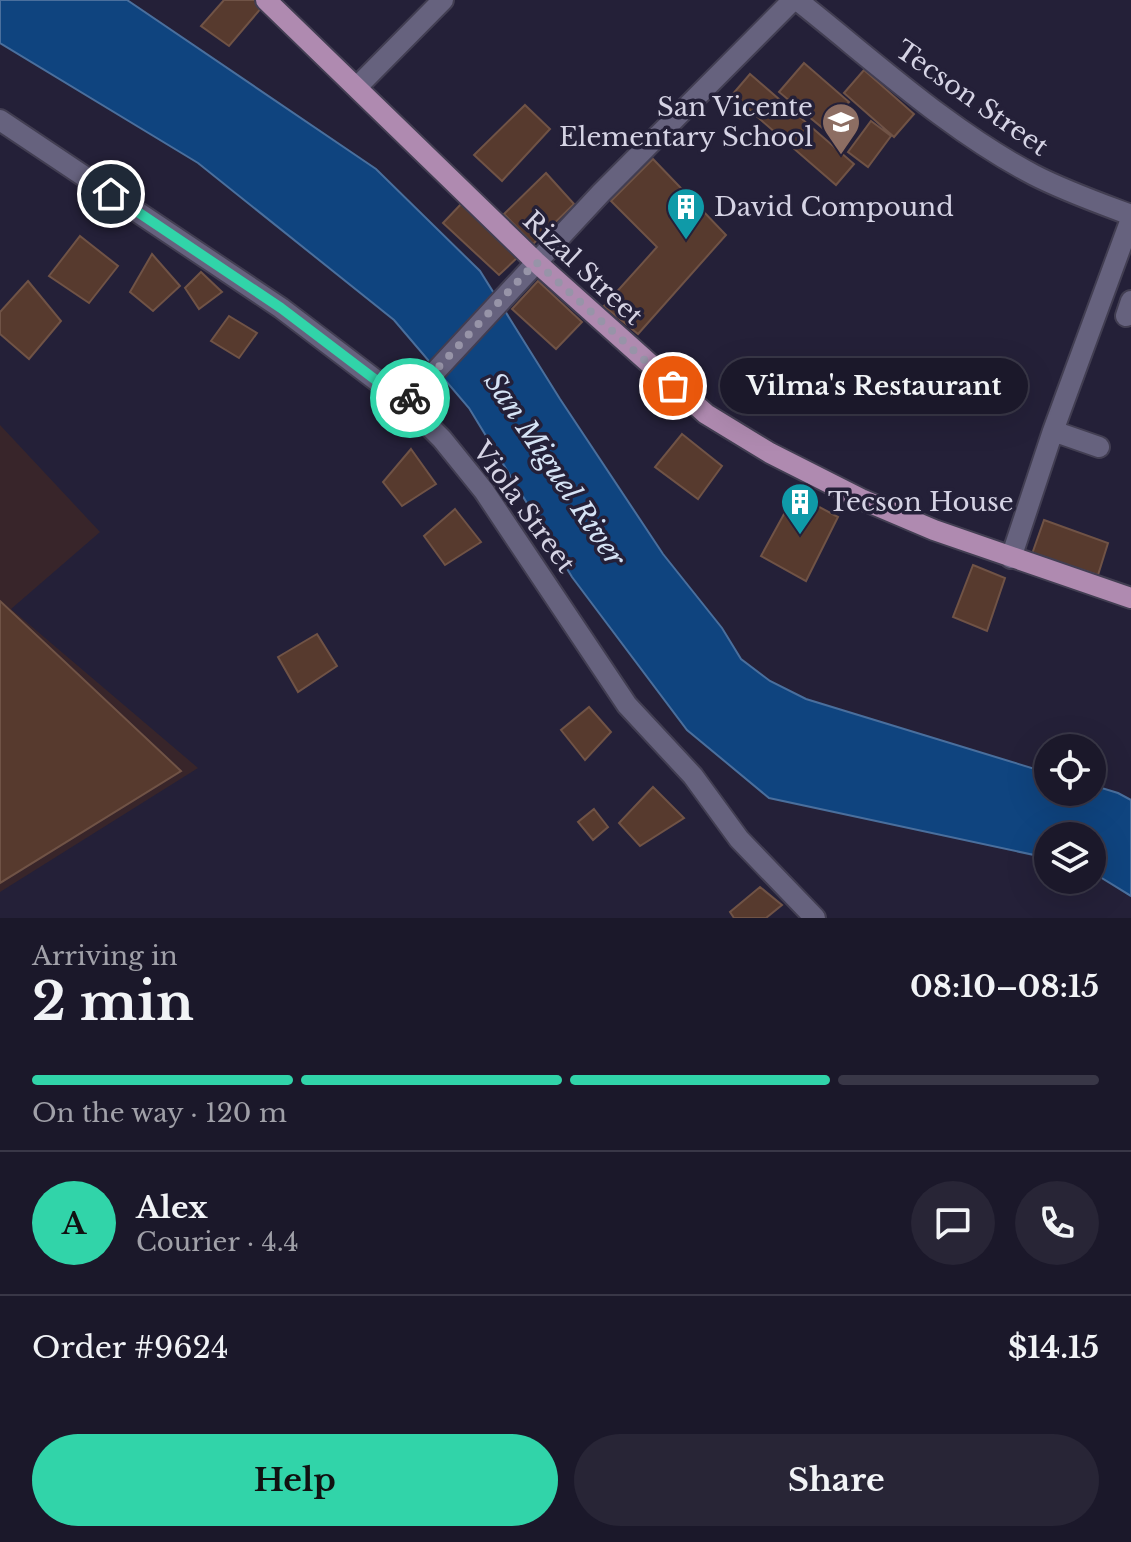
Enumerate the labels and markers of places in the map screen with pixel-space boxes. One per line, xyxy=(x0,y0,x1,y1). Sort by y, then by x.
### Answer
place label: San Vicente Elementary School xyxy=(559,91,813,153)
school or university icon: San Vicente Elementary School xyxy=(820,101,862,156)
pin xyxy=(77,160,145,228)
building icon: David Compound xyxy=(665,186,707,241)
place label: David Compound xyxy=(714,191,954,223)
pin xyxy=(639,352,707,420)
callout: Vilma's Restaurant xyxy=(721,358,1029,414)
building icon: Tecson House xyxy=(779,481,821,536)
place label: Tecson House xyxy=(828,486,1014,518)

